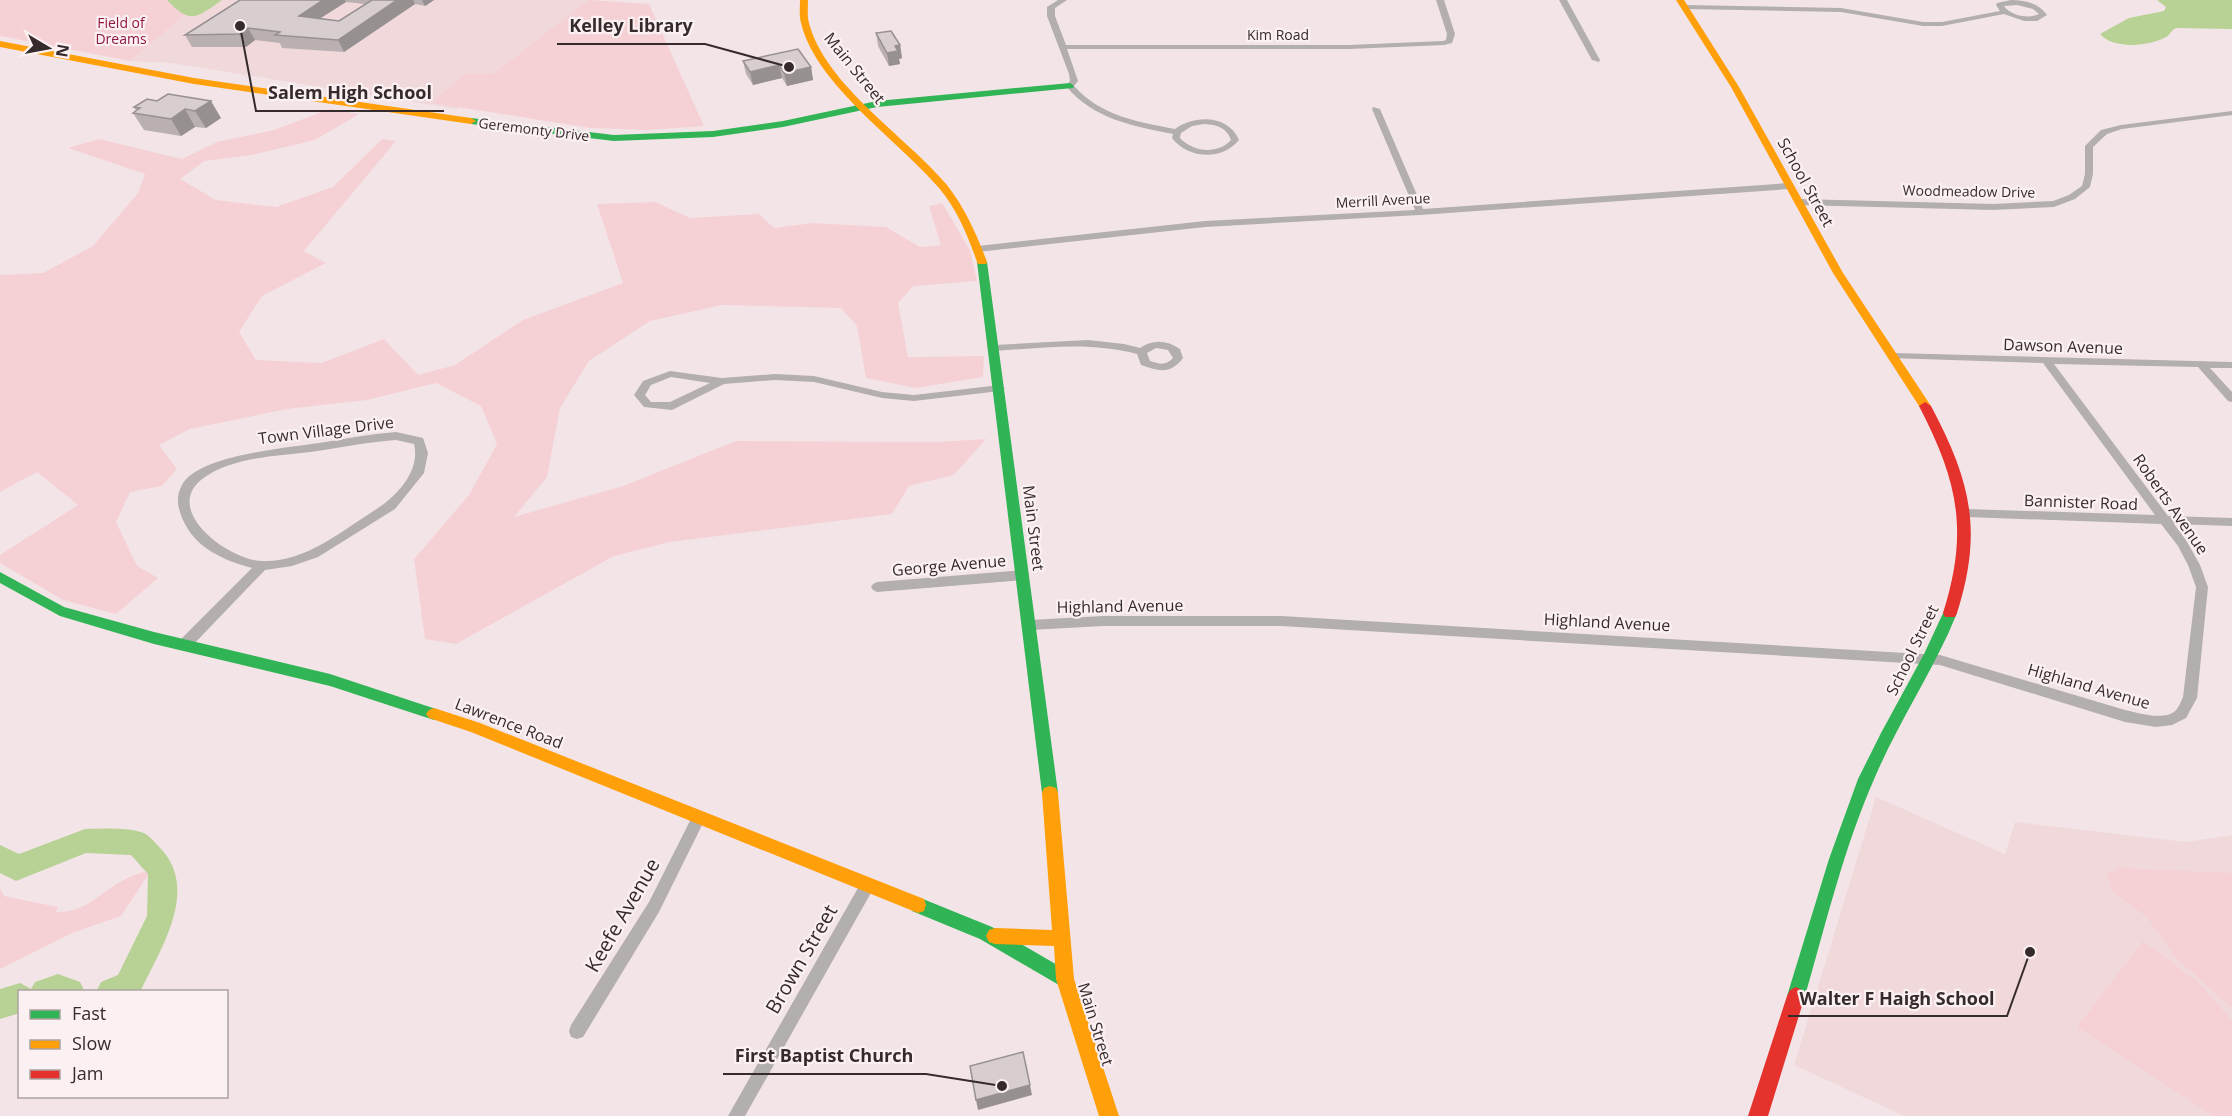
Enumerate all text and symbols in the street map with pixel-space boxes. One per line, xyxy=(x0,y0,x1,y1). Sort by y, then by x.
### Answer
callout: Kelley Library xyxy=(557,8,705,44)
park label: Field of Dreams xyxy=(95,13,147,48)
text: Kelley Library xyxy=(569,13,694,37)
north arrow xyxy=(18,18,78,78)
street label: Kim Road xyxy=(1247,25,1309,44)
street label: Main Street xyxy=(819,28,891,109)
text: N xyxy=(51,42,75,59)
callout: Salem High School xyxy=(256,75,444,111)
text: Salem High School xyxy=(268,80,432,104)
street label: Geremonty Drive xyxy=(478,113,591,145)
street label: School Street xyxy=(1773,134,1840,231)
street label: Woodmeadow Drive xyxy=(1903,180,2036,202)
street label: Merrill Avenue xyxy=(1335,188,1431,212)
street label: Dawson Avenue xyxy=(2003,333,2123,359)
street label: Town Village Drive xyxy=(257,411,395,449)
street label: Roberts Avenue xyxy=(2128,449,2214,559)
street label: Main Street xyxy=(1018,484,1050,572)
street label: Bannister Road xyxy=(2024,489,2138,515)
street label: George Avenue xyxy=(891,549,1007,581)
street label: Highland Avenue xyxy=(1056,594,1184,618)
street label: School Street xyxy=(1881,601,1944,699)
street label: Highland Avenue xyxy=(1543,608,1671,636)
street label: Highland Avenue xyxy=(2025,658,2153,714)
street label: Lawrence Road xyxy=(452,692,566,754)
street label: Keefe Avenue xyxy=(578,853,666,977)
street label: Brown Street xyxy=(759,899,843,1019)
street label: Main Street xyxy=(1073,980,1119,1069)
callout: Walter F Haigh School xyxy=(1788,980,2007,1016)
text: Walter F Haigh School xyxy=(1799,986,1995,1010)
legend xyxy=(18,990,228,1098)
text: Fast xyxy=(72,1001,106,1025)
text: Slow xyxy=(72,1031,111,1055)
callout: First Baptist Church xyxy=(723,1038,926,1074)
text: First Baptist Church xyxy=(735,1043,913,1067)
text: Jam xyxy=(70,1061,104,1085)

